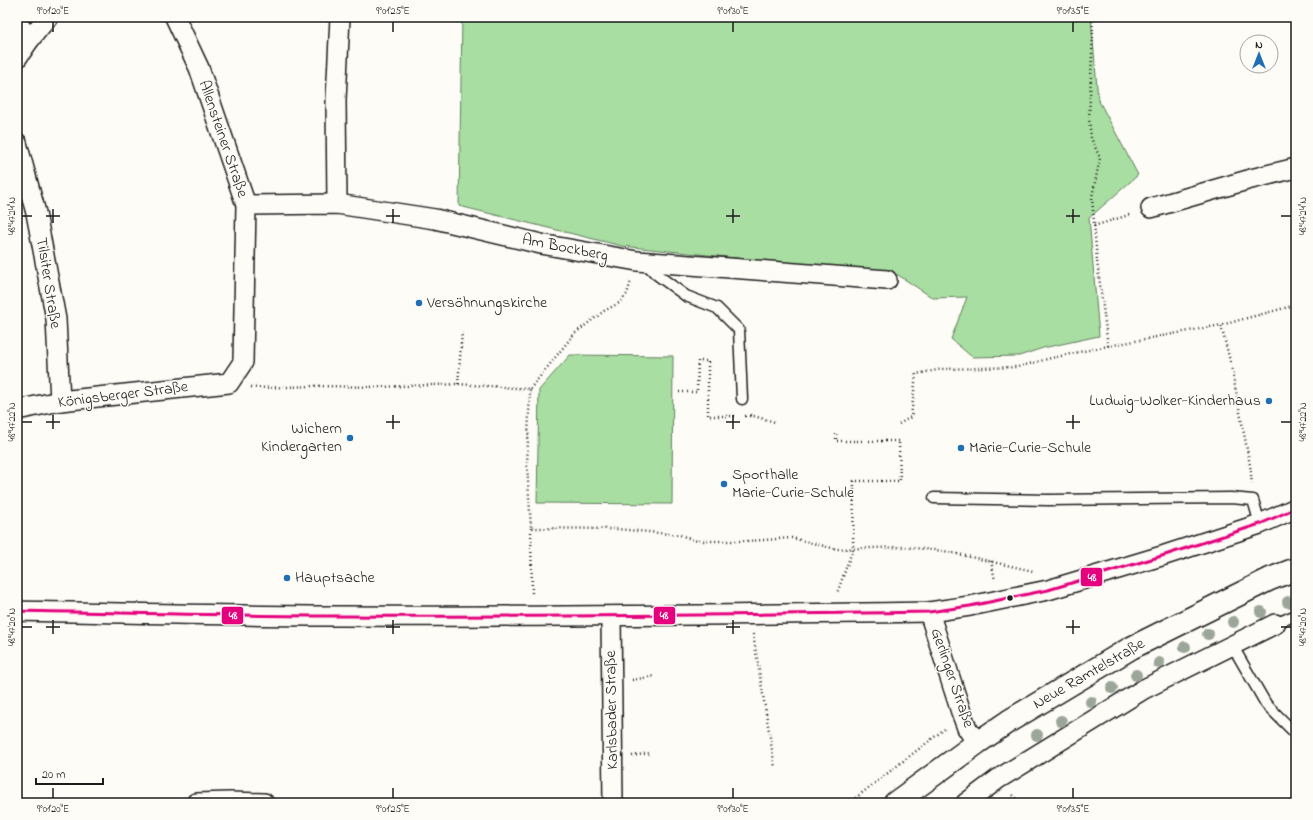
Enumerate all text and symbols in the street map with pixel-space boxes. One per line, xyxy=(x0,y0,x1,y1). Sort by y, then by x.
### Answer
text: 9°01'20"E xyxy=(37,4,69,19)
text: 9°01'25"E xyxy=(376,4,410,19)
text: 9°01'30"E xyxy=(717,4,749,19)
text: 9°01'35"E xyxy=(1057,4,1089,19)
north arrow xyxy=(1239,34,1279,74)
text: N xyxy=(1255,37,1263,53)
street label: Allensteiner Straße xyxy=(192,77,255,202)
text: 48°47'24"N xyxy=(5,197,20,235)
text: 48°47'24"N xyxy=(1296,197,1311,235)
street label: Am Bockberg xyxy=(520,228,610,268)
street label: Tilsiter Straße xyxy=(29,236,67,331)
place label: Versöhnungskirche xyxy=(426,291,548,315)
marker: Versöhnungskirche xyxy=(414,298,424,308)
street label: Königsberger Straße xyxy=(57,375,190,415)
place label: Ludwig-Wolker-Kinderhaus xyxy=(1089,389,1261,413)
marker: Ludwig-Wolker-Kinderhaus xyxy=(1264,396,1274,406)
text: 48°47'22"N xyxy=(5,402,20,441)
text: 48°47'22"N xyxy=(1296,402,1311,441)
place label: Wichern Kindergarten xyxy=(261,417,342,459)
marker: Wichern Kindergarten xyxy=(345,433,355,443)
place label: Marie-Curie-Schule xyxy=(969,436,1092,460)
marker: Marie-Curie-Schule xyxy=(956,443,966,453)
place label: Sporthalle Marie-Curie-Schule xyxy=(732,463,855,505)
marker: Sporthalle Marie-Curie-Schule xyxy=(719,479,729,489)
place label: Hauptsache xyxy=(295,566,376,590)
line badge: 48 xyxy=(1080,567,1103,587)
text: 48 xyxy=(1087,570,1097,586)
marker: Hauptsache xyxy=(282,573,292,583)
unlabelled marker xyxy=(1005,593,1015,603)
line badge: 48 xyxy=(221,606,244,625)
line badge: 48 xyxy=(653,606,676,625)
text: 48°47'20"N xyxy=(5,608,20,646)
text: 48 xyxy=(228,608,238,624)
text: 48 xyxy=(659,608,669,624)
text: 48°47'20"N xyxy=(1296,608,1311,646)
street label: Gerlinger Straße xyxy=(924,625,981,732)
street label: Neue Ramtelstraße xyxy=(1028,632,1150,716)
street label: Karlsbader Straße xyxy=(599,649,625,770)
scale bar xyxy=(36,760,103,786)
text: 20 m xyxy=(42,766,65,784)
text: 9°01'20"E xyxy=(37,802,69,817)
text: 9°01'25"E xyxy=(376,802,410,817)
text: 9°01'30"E xyxy=(717,802,749,817)
text: 9°01'35"E xyxy=(1057,802,1089,817)

